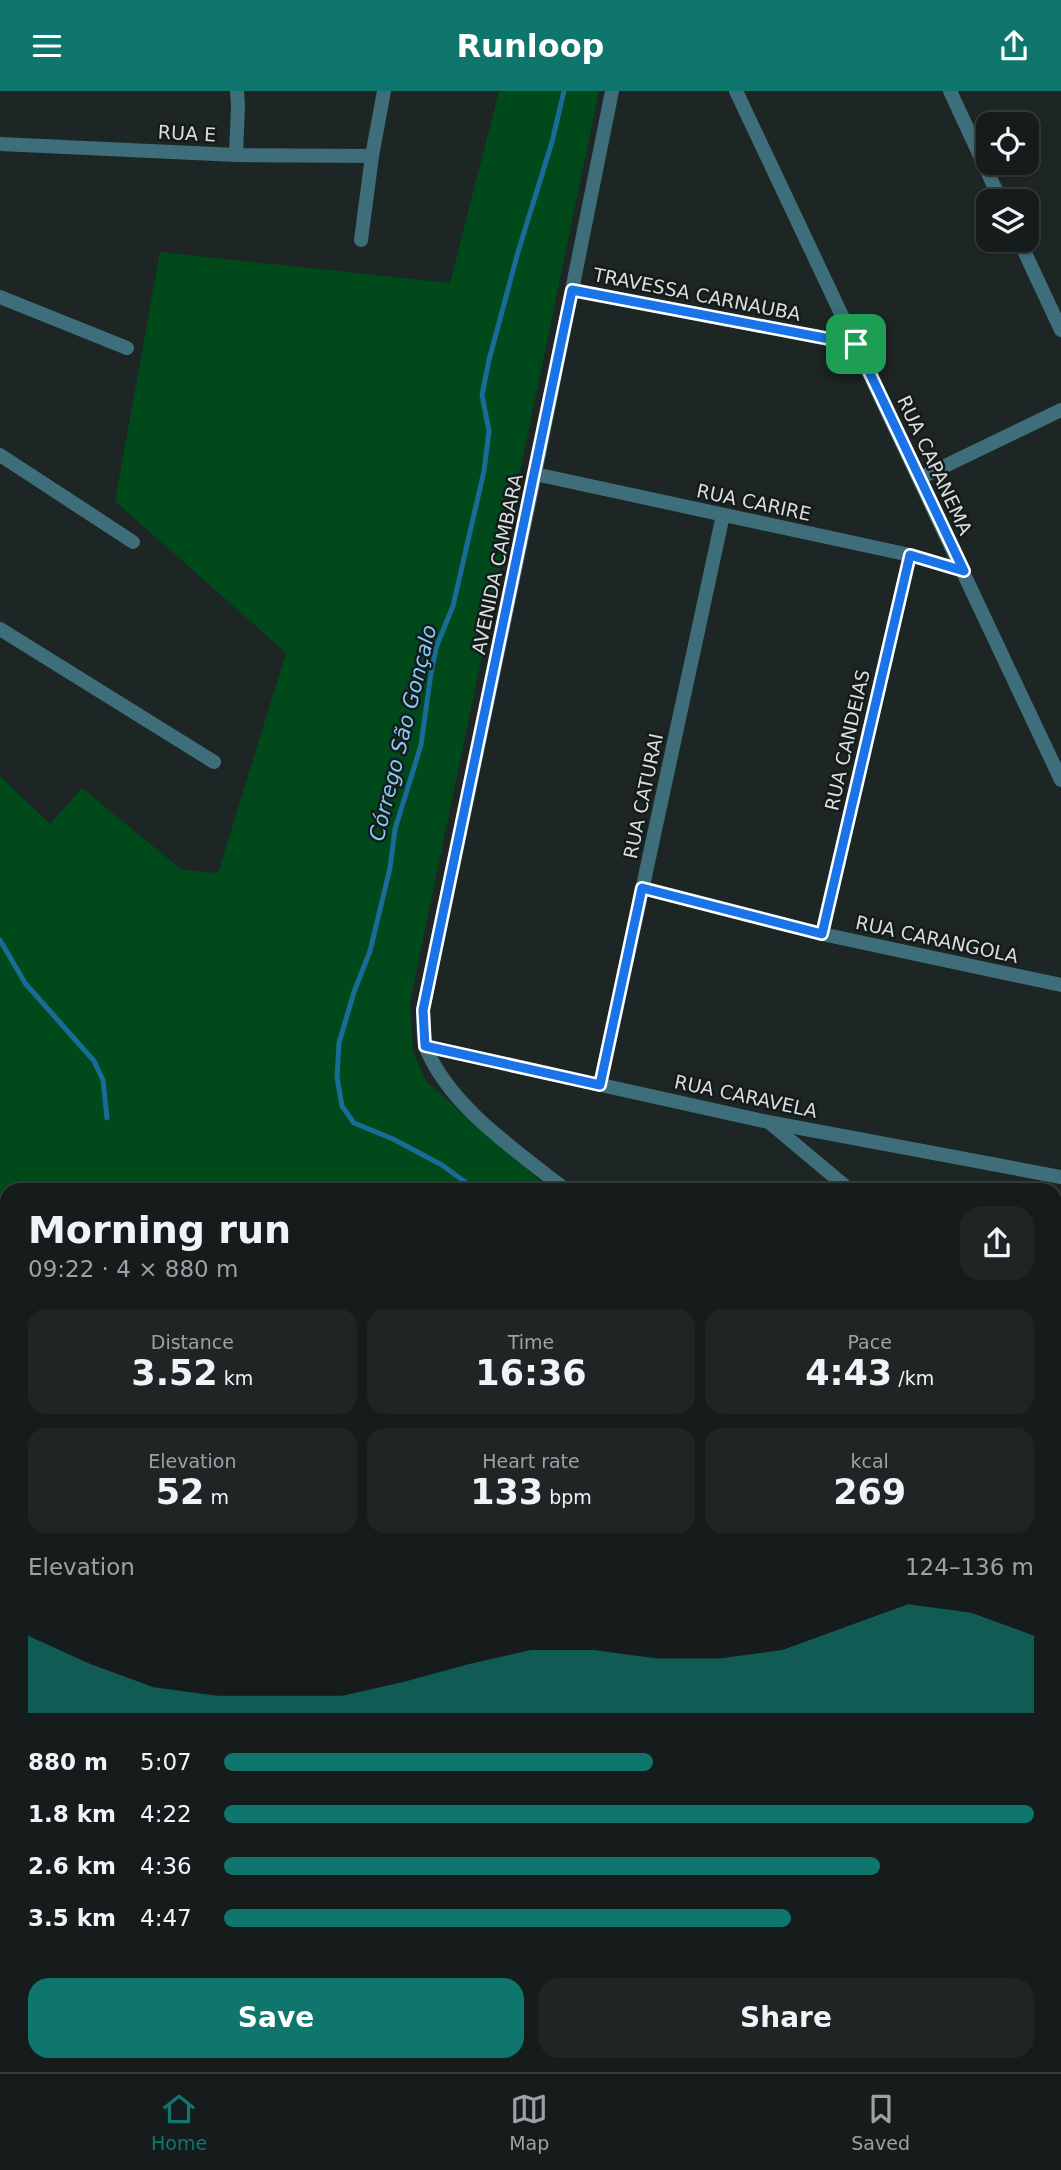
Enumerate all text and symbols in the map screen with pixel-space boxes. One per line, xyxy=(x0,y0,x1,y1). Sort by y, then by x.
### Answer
icon: menu xyxy=(28,27,66,65)
text: Runloop xyxy=(456,27,605,65)
icon: share xyxy=(995,27,1033,65)
map controls xyxy=(976,112,1039,252)
button: locate xyxy=(976,112,1039,175)
street label: RUA E xyxy=(157,120,217,146)
button: layers xyxy=(976,189,1039,252)
street label: TRAVESSA CARNAUBA xyxy=(590,263,803,325)
pin xyxy=(826,314,886,374)
icon: arrive xyxy=(837,325,875,363)
street label: RUA CAPANEMA xyxy=(893,392,977,538)
street label: AVENIDA CAMBARA xyxy=(467,472,527,656)
street label: RUA CARIRE xyxy=(695,479,813,525)
water label: Córrego São Gonçalo xyxy=(365,622,441,844)
street label: RUA CANDEIAS xyxy=(820,667,874,813)
street label: RUA CATURAI xyxy=(619,731,667,861)
street label: RUA CARANGOLA xyxy=(854,911,1020,967)
street label: RUA CARAVELA xyxy=(672,1070,820,1122)
button: share xyxy=(960,1206,1034,1280)
text: Morning run xyxy=(28,1208,291,1252)
text: 09:22 · 4 × 880 m xyxy=(28,1256,238,1282)
text: Distance xyxy=(151,1331,234,1353)
text: Time xyxy=(508,1331,554,1353)
text: Pace xyxy=(847,1331,892,1353)
text: 3.52 xyxy=(131,1353,218,1393)
text: 16:36 xyxy=(475,1353,587,1393)
text: 4:43 xyxy=(805,1353,892,1393)
text: km xyxy=(218,1367,253,1389)
text: /km xyxy=(892,1367,934,1389)
text: Elevation xyxy=(148,1450,236,1472)
text: Heart rate xyxy=(482,1450,580,1472)
text: kcal xyxy=(850,1450,889,1472)
text: 52 xyxy=(156,1472,204,1512)
text: 133 xyxy=(470,1472,543,1512)
text: 269 xyxy=(833,1472,906,1512)
text: m xyxy=(204,1486,229,1508)
text: bpm xyxy=(543,1486,592,1508)
text: Elevation xyxy=(28,1554,135,1580)
text: 124–136 m xyxy=(905,1554,1034,1580)
text: 880 m xyxy=(28,1749,108,1775)
text: 5:07 xyxy=(140,1749,192,1775)
text: 1.8 km xyxy=(28,1801,116,1827)
text: 4:22 xyxy=(140,1801,192,1827)
text: 2.6 km xyxy=(28,1853,116,1879)
text: 4:36 xyxy=(140,1853,192,1879)
text: 3.5 km xyxy=(28,1905,116,1931)
text: 4:47 xyxy=(140,1905,192,1931)
button: Save xyxy=(28,1978,524,2058)
button: Share xyxy=(538,1978,1034,2058)
tab: Home xyxy=(151,2090,207,2154)
tab: Map xyxy=(509,2090,549,2154)
tab: Saved xyxy=(851,2090,910,2154)

